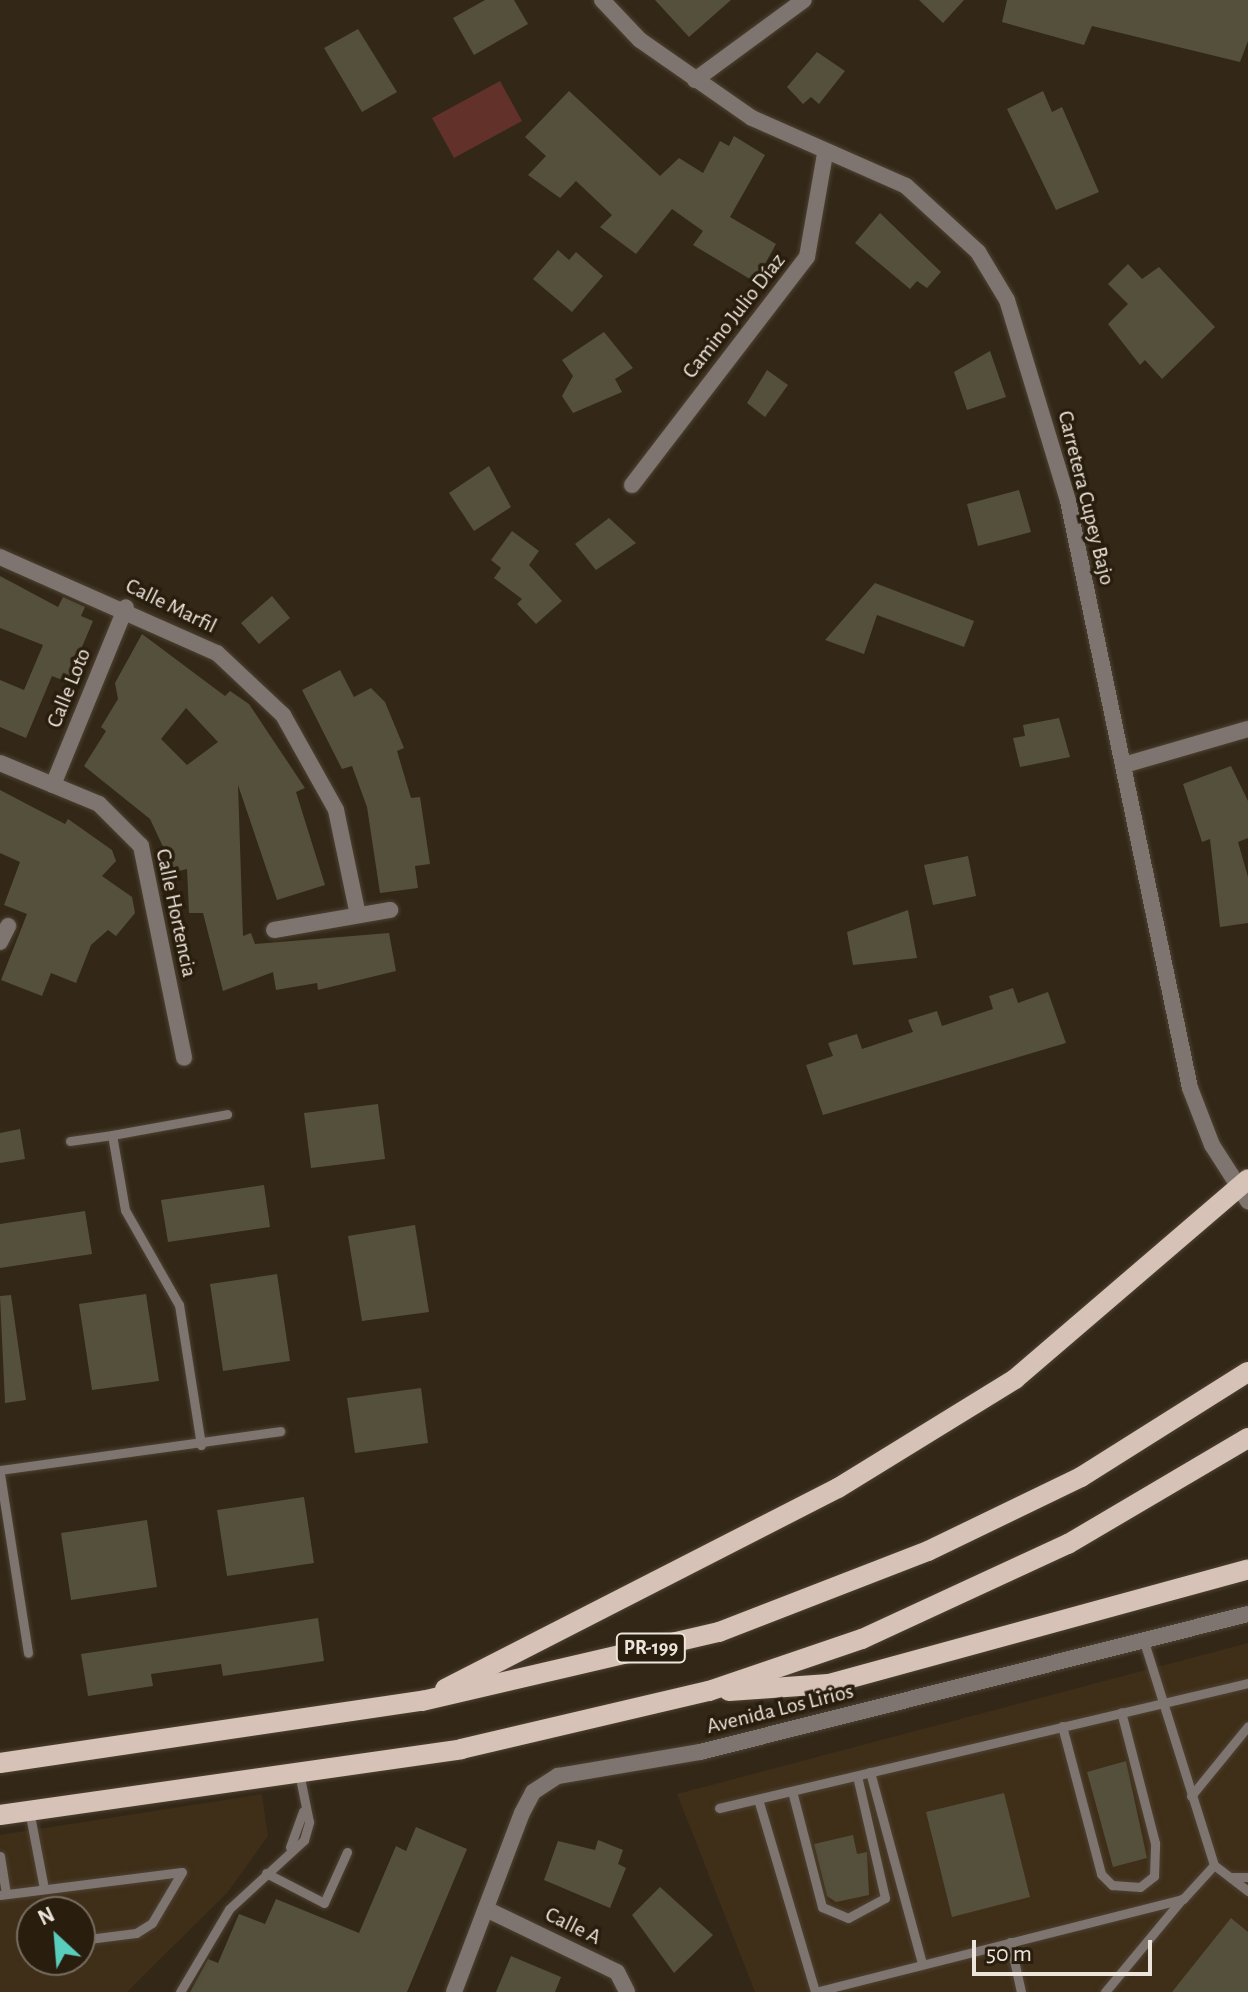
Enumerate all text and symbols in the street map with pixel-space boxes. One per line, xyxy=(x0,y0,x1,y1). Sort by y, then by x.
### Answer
street label: Camino Julio Díaz xyxy=(677,248,791,384)
street label: Carretera Cupey Bajo xyxy=(1052,408,1120,588)
street label: Calle Marfil xyxy=(121,573,221,639)
street label: Calle Loto xyxy=(41,644,97,732)
street label: Calle Hortencia xyxy=(150,846,202,980)
road number: PR-199 xyxy=(615,1632,687,1664)
street label: Avenida Los Lirios xyxy=(704,1678,856,1740)
north arrow xyxy=(16,1896,96,1976)
street label: Calle A xyxy=(541,1901,605,1951)
text: N xyxy=(35,1903,58,1929)
scale bar xyxy=(976,1924,1156,1974)
text: 50 m xyxy=(986,1942,1032,1966)

